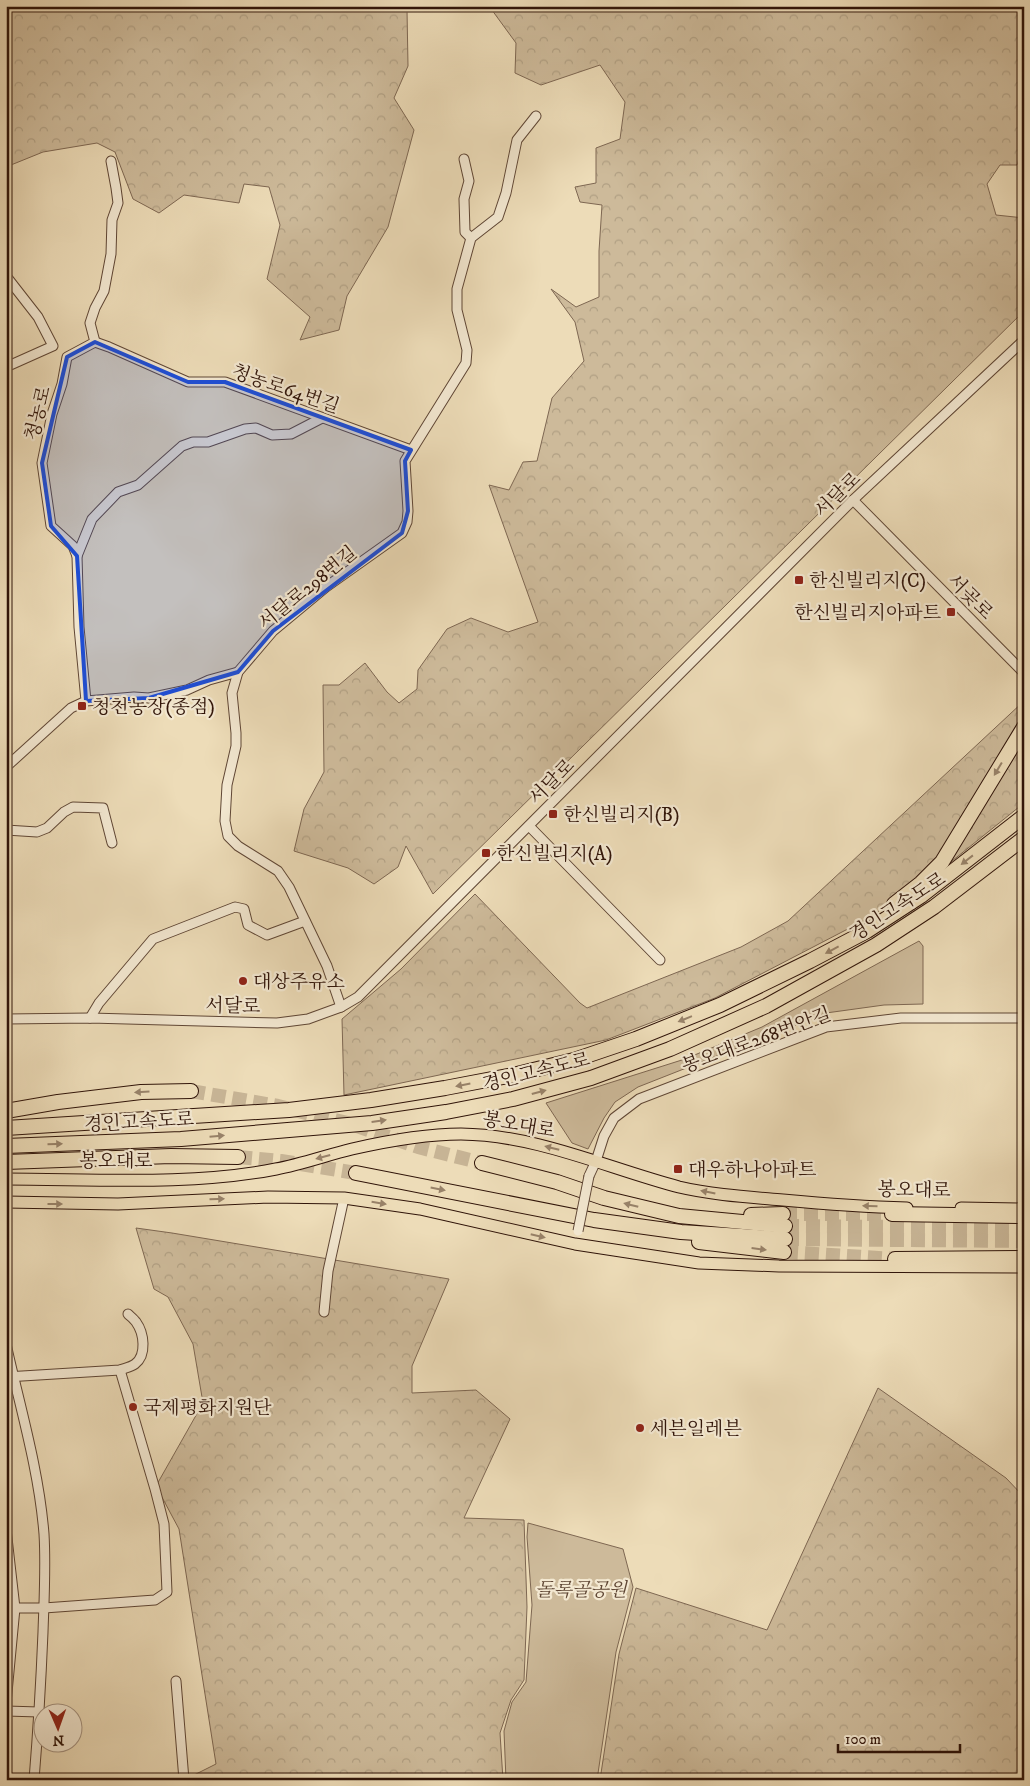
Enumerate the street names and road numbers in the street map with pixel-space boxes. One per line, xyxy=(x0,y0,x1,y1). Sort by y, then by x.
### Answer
street label: 청농로64번길 xyxy=(229,360,342,419)
street label: 청농로 xyxy=(21,384,56,443)
street label: 서달로 xyxy=(810,468,866,522)
street label: 서달로298번길 xyxy=(254,541,362,635)
street label: 서곶로 xyxy=(942,569,998,625)
street label: 서달로 xyxy=(524,754,580,810)
street label: 경인고속도로 xyxy=(845,868,950,947)
street label: 서달로 xyxy=(205,995,261,1018)
street label: 봉오대로268번안길 xyxy=(679,1003,834,1078)
street label: 경인고속도로 xyxy=(480,1048,593,1097)
street label: 경인고속도로 xyxy=(83,1108,195,1137)
street label: 봉오대로 xyxy=(481,1108,557,1143)
street label: 봉오대로 xyxy=(79,1150,153,1173)
street label: 봉오대로 xyxy=(877,1178,951,1203)

